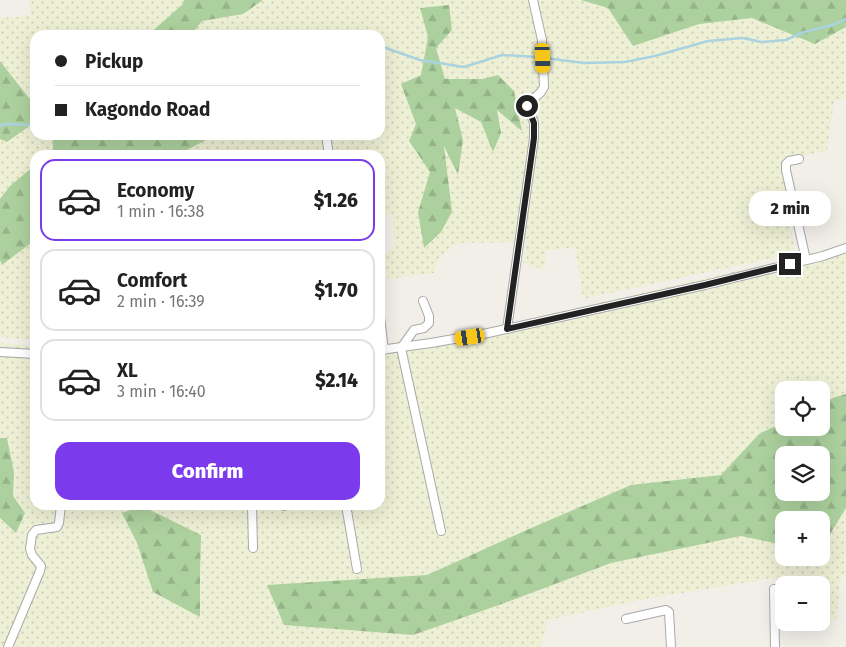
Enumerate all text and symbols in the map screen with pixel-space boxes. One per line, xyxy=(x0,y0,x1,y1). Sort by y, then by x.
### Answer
car xyxy=(534,43,551,73)
text: Pickup xyxy=(85,50,143,73)
route start xyxy=(516,95,538,117)
text: Kagondo Road xyxy=(85,98,210,121)
icon: car xyxy=(57,178,102,223)
text: Economy xyxy=(117,179,194,202)
text: $1.26 xyxy=(314,189,358,212)
callout: 2 min xyxy=(749,192,831,226)
text: 2 min xyxy=(770,199,810,218)
text: 1 min · 16:38 xyxy=(117,202,204,221)
route end xyxy=(779,253,801,275)
icon: car xyxy=(57,268,102,313)
text: Comfort xyxy=(117,269,187,292)
text: $1.70 xyxy=(315,279,358,302)
text: 2 min · 16:39 xyxy=(117,292,205,311)
car xyxy=(454,327,485,347)
icon: car xyxy=(57,358,102,403)
text: XL xyxy=(117,359,138,382)
text: $2.14 xyxy=(315,369,358,392)
map controls xyxy=(775,381,830,631)
button: locate xyxy=(775,381,830,436)
text: 3 min · 16:40 xyxy=(117,382,206,401)
button: Confirm xyxy=(55,442,360,500)
button: layers xyxy=(775,446,830,501)
button: + xyxy=(775,511,830,566)
button: − xyxy=(775,576,830,631)

